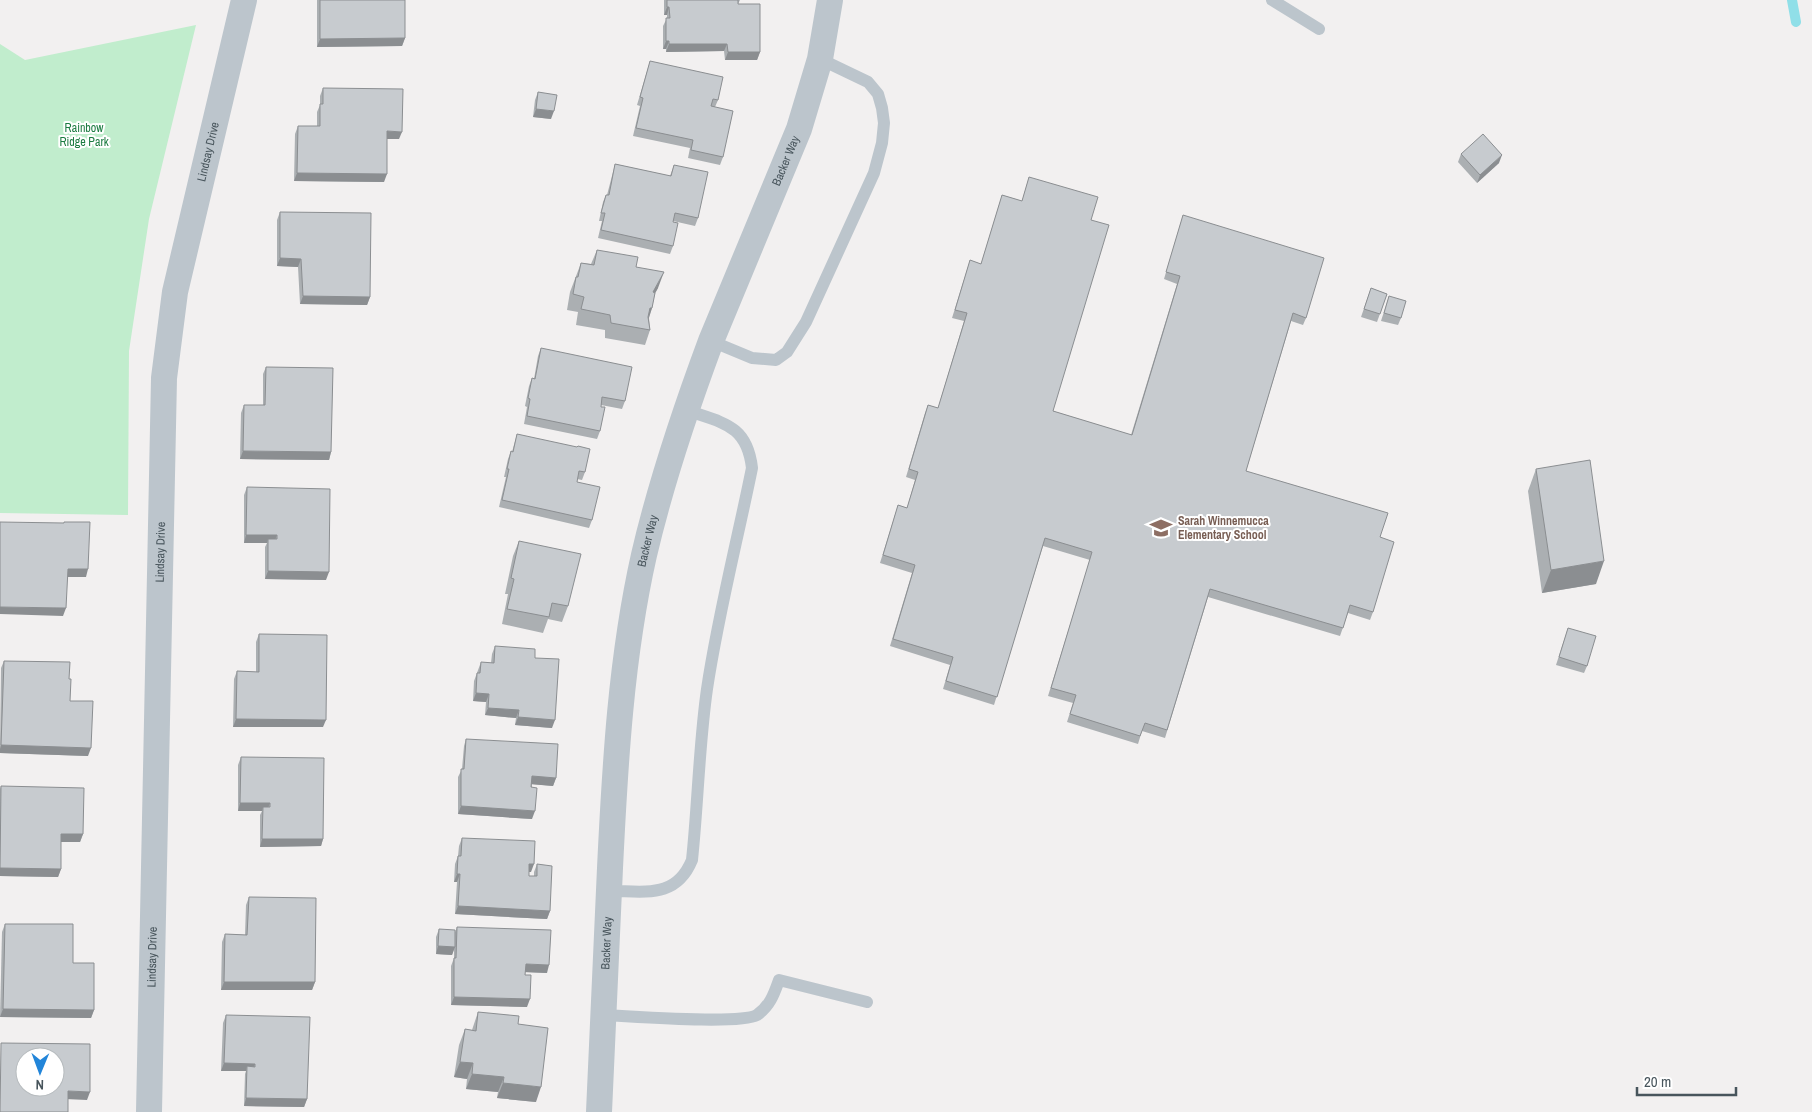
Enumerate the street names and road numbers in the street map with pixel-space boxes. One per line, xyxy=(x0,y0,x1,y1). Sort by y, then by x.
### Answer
street label: Lindsay Drive xyxy=(193,120,223,183)
street label: Backer Way xyxy=(768,133,803,188)
street label: Backer Way xyxy=(634,513,662,568)
street label: Lindsay Drive xyxy=(152,522,169,583)
street label: Backer Way xyxy=(597,916,616,970)
street label: Lindsay Drive xyxy=(144,926,161,988)

